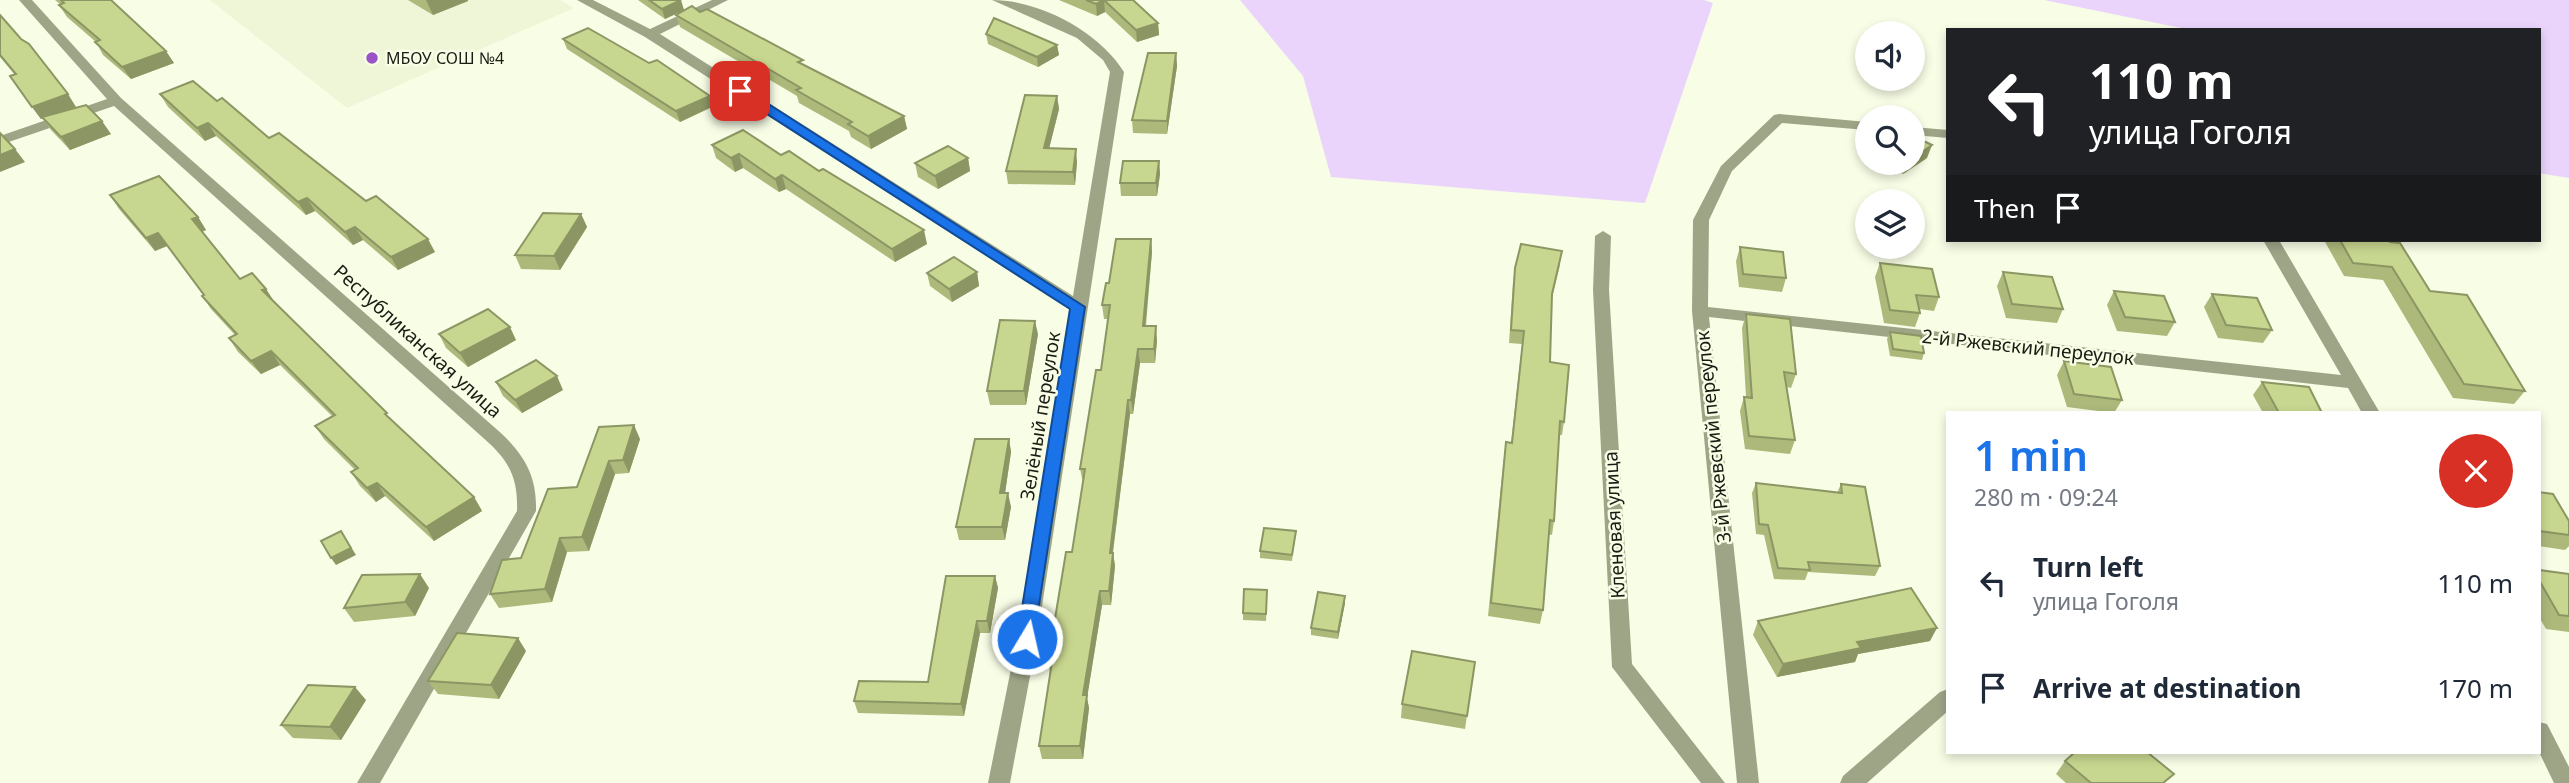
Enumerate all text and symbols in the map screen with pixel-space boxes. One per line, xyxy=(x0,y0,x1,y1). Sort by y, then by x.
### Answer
map controls xyxy=(1855,21,1925,259)
button: sound xyxy=(1855,21,1925,91)
place label: МБОУ СОШ №4 xyxy=(386,47,504,69)
text: 110 m xyxy=(2089,47,2234,113)
marker: МБОУ СОШ №4 xyxy=(364,50,380,66)
icon: left xyxy=(1974,56,2065,147)
pin xyxy=(710,61,770,121)
icon: arrive xyxy=(721,72,759,110)
button: search xyxy=(1855,105,1925,175)
text: улица Гоголя xyxy=(2089,110,2292,153)
button: layers xyxy=(1855,189,1925,259)
icon: arrive xyxy=(2049,189,2087,227)
text: Then xyxy=(1974,190,2035,226)
street label: Республиканская улица xyxy=(328,258,508,424)
street label: 2-й Ржевский переулок xyxy=(1921,323,2135,371)
street label: Зелёный переулок xyxy=(1014,330,1066,502)
street label: 3-й Ржевский переулок xyxy=(1689,330,1737,544)
text: 1 min xyxy=(1974,426,2088,483)
button: close xyxy=(2439,434,2513,508)
street label: Кленовая улица xyxy=(1597,451,1631,599)
text: 280 m · 09:24 xyxy=(1974,481,2118,513)
text: Turn left xyxy=(2033,549,2144,585)
icon: left xyxy=(1974,564,2012,602)
text: 110 m xyxy=(2437,565,2513,601)
text: улица Гоголя xyxy=(2033,585,2179,617)
position arrow xyxy=(990,602,1064,676)
icon: arrive xyxy=(1974,669,2012,707)
text: Arrive at destination xyxy=(2033,670,2302,706)
text: 170 m xyxy=(2437,670,2513,706)

